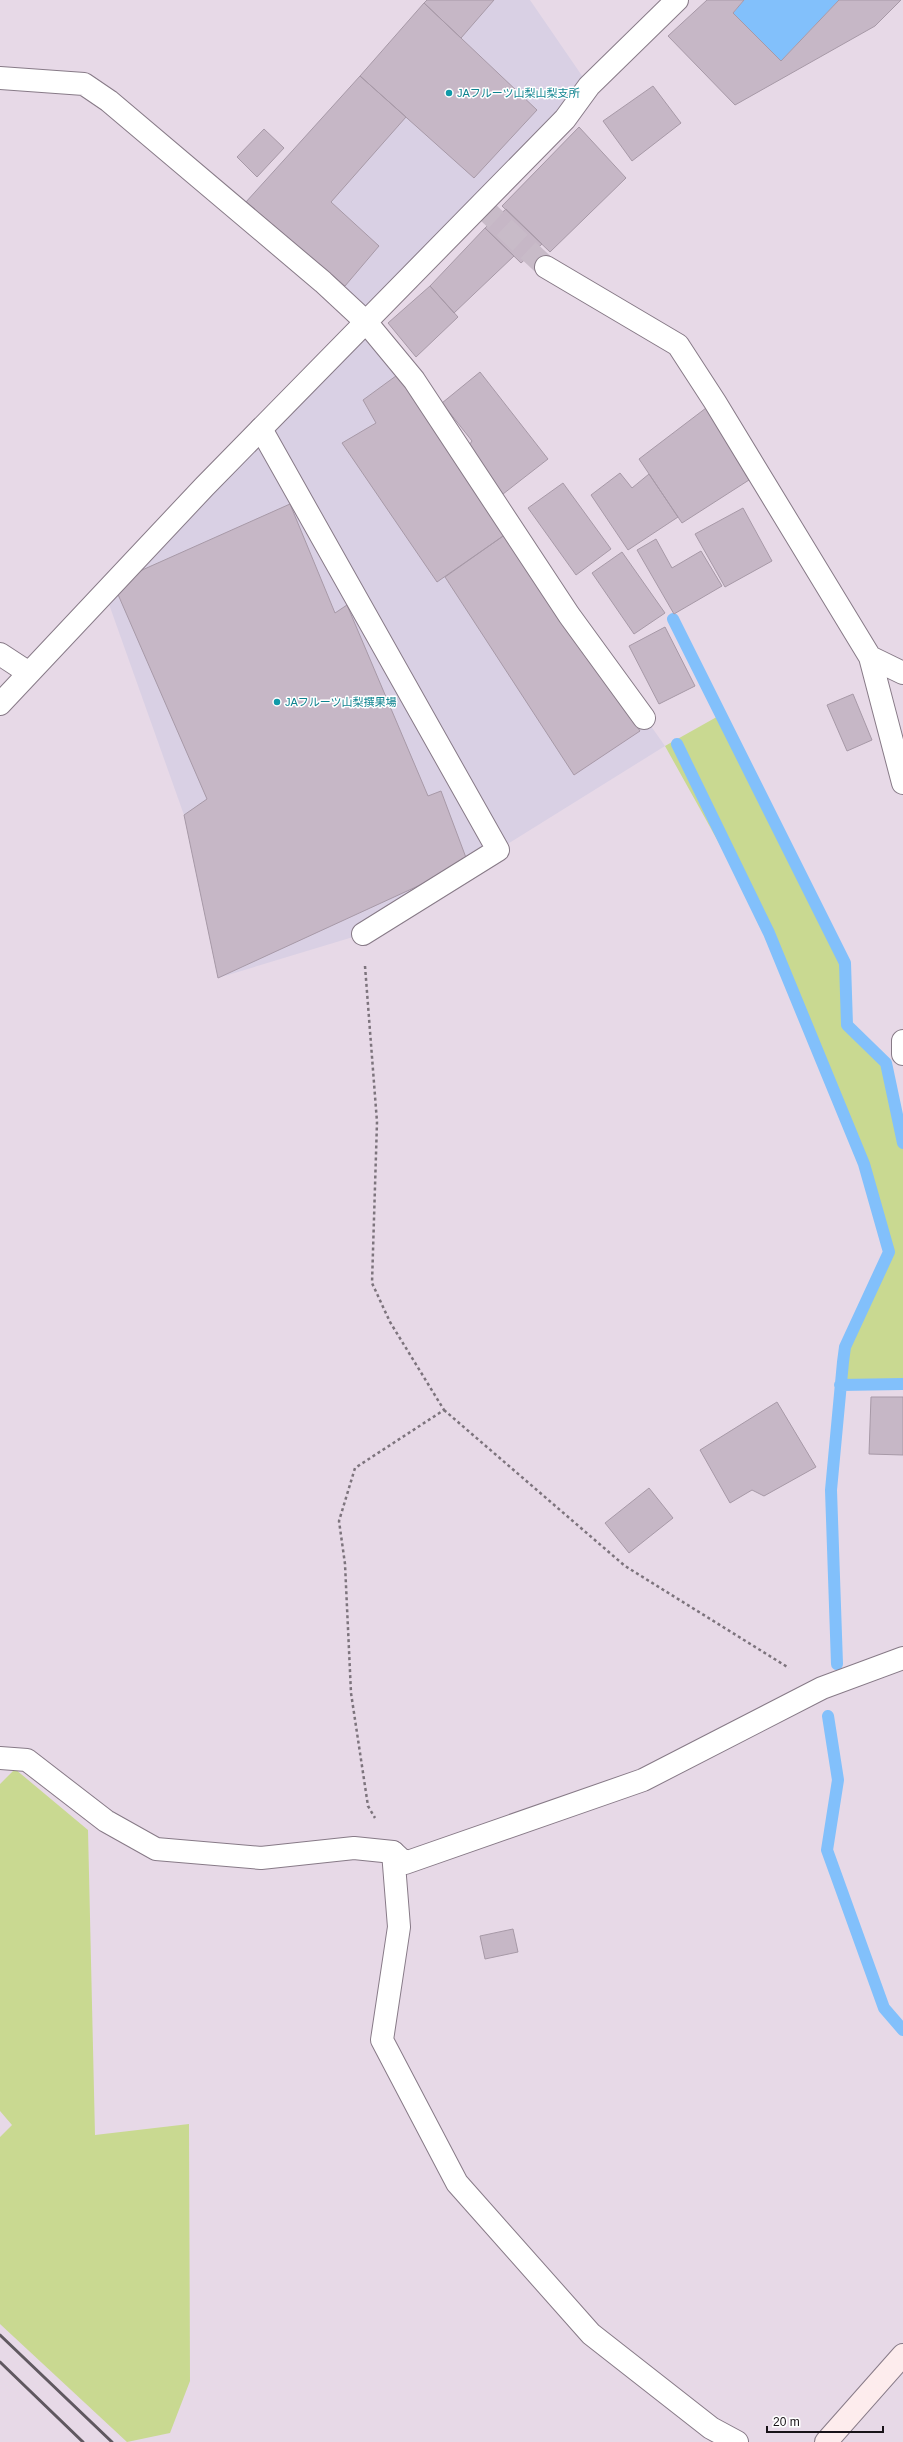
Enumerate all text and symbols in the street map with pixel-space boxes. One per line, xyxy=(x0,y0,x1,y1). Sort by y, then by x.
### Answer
place label: JAフルーツ山梨山梨支所 xyxy=(457,87,581,99)
marker: JAフルーツ山梨山梨支所 xyxy=(444,88,454,98)
place label: JAフルーツ山梨撰果場 xyxy=(285,696,397,708)
marker: JAフルーツ山梨撰果場 xyxy=(272,697,282,707)
scale bar xyxy=(767,2408,883,2434)
text: 20 m xyxy=(773,2415,800,2429)

